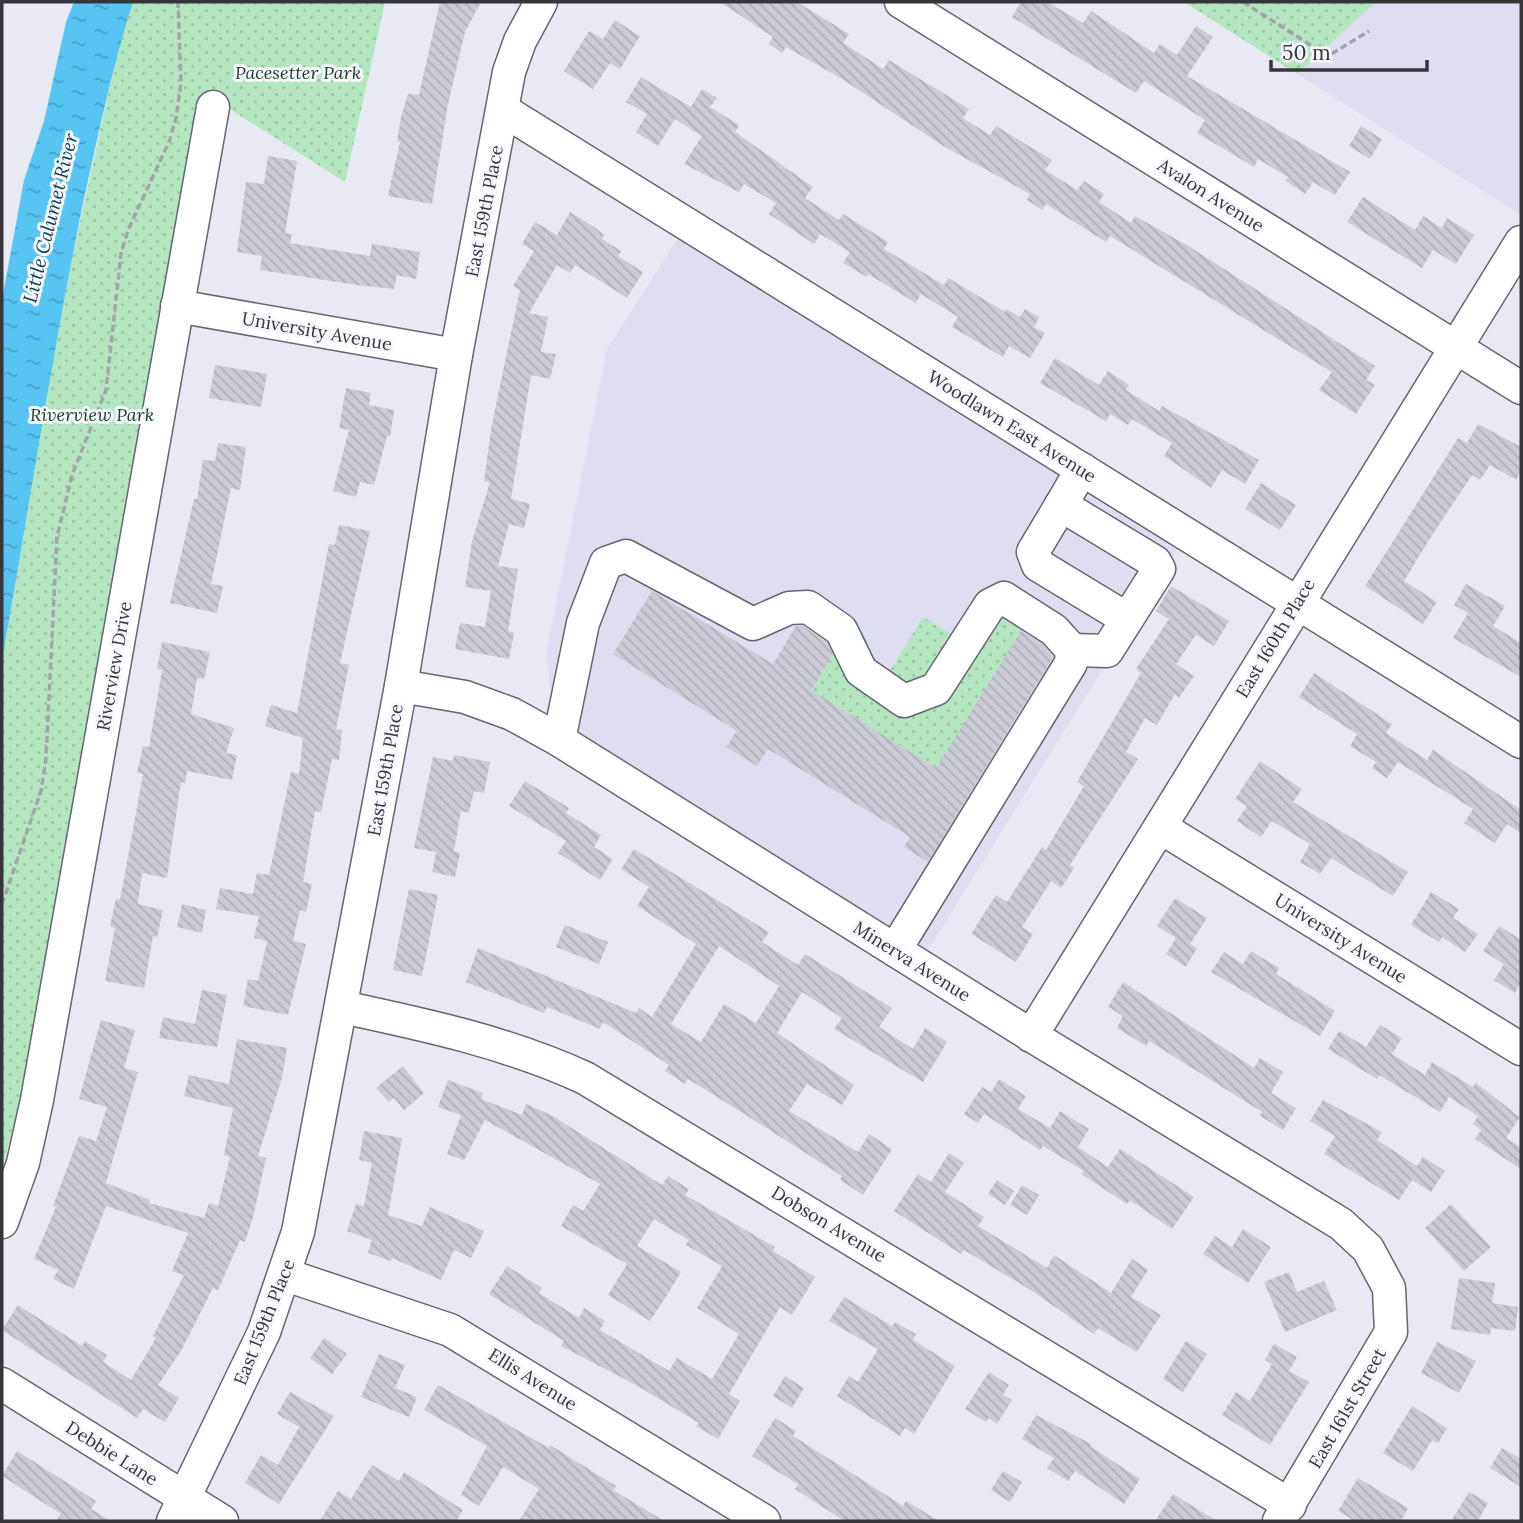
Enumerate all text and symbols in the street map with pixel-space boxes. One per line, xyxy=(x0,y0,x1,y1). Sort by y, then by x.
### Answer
scale bar xyxy=(1271,28,1427,72)
text: 50 m xyxy=(1282,39,1331,66)
park label: Pacesetter Park xyxy=(235,61,361,84)
water label: Little Calumet River xyxy=(17,130,83,305)
street label: East 159th Place xyxy=(460,143,508,279)
street label: Avalon Avenue xyxy=(1153,153,1269,237)
street label: University Avenue xyxy=(240,306,394,356)
street label: Woodlawn East Avenue xyxy=(923,365,1101,487)
park label: Riverview Park xyxy=(30,403,154,426)
street label: East 160th Place xyxy=(1230,574,1320,702)
street label: Riverview Drive xyxy=(91,599,137,733)
street label: East 159th Place xyxy=(362,702,408,838)
street label: University Avenue xyxy=(1270,888,1412,988)
street label: Minerva Avenue xyxy=(849,916,975,1006)
street label: Dobson Avenue xyxy=(767,1181,891,1267)
street label: East 159th Place xyxy=(228,1255,300,1388)
street label: Ellis Avenue xyxy=(484,1343,582,1415)
street label: East 161st Street xyxy=(1303,1344,1391,1472)
street label: Debbie Lane xyxy=(62,1416,163,1491)

